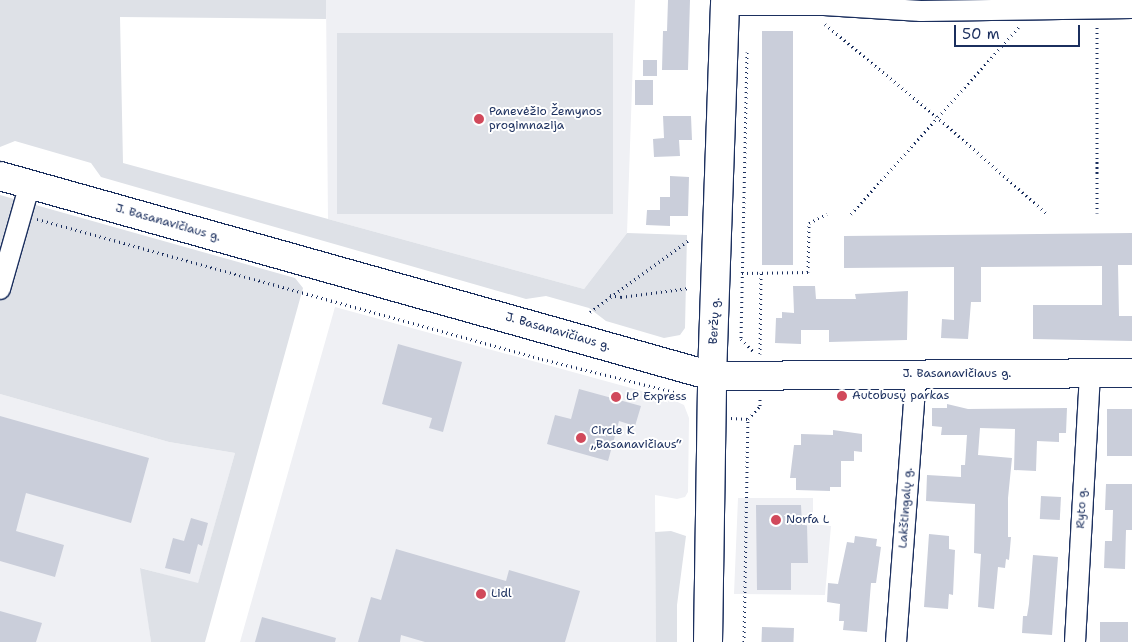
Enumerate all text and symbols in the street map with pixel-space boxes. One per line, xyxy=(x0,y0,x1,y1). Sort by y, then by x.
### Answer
scale bar xyxy=(957,15,1083,47)
text: 50 m xyxy=(962,24,1000,44)
place label: Panevėžio Žemynos progimnazija xyxy=(489,105,602,133)
marker: Panevėžio Žemynos progimnazija xyxy=(473,113,485,125)
street label: J. Basanavičiaus g. xyxy=(114,201,222,245)
street label: Beržų g. xyxy=(707,297,723,345)
street label: J. Basanavičiaus g. xyxy=(504,310,612,354)
street label: J. Basanavičiaus g. xyxy=(903,367,1011,381)
place label: Autobusų parkas xyxy=(852,389,949,403)
place label: LP Express xyxy=(626,390,687,404)
marker: Autobusų parkas xyxy=(836,390,848,402)
marker: LP Express xyxy=(610,391,622,403)
place label: Circle K „Basanavičiaus“ xyxy=(591,424,682,452)
marker: Circle K „Basanavičiaus“ xyxy=(575,432,587,444)
street label: Lakštingalų g. xyxy=(896,467,916,549)
street label: Ryto g. xyxy=(1074,487,1090,529)
place label: Norfa L xyxy=(786,513,829,527)
marker: Norfa L xyxy=(770,514,782,526)
place label: Lidl xyxy=(491,587,512,601)
marker: Lidl xyxy=(475,588,487,600)

